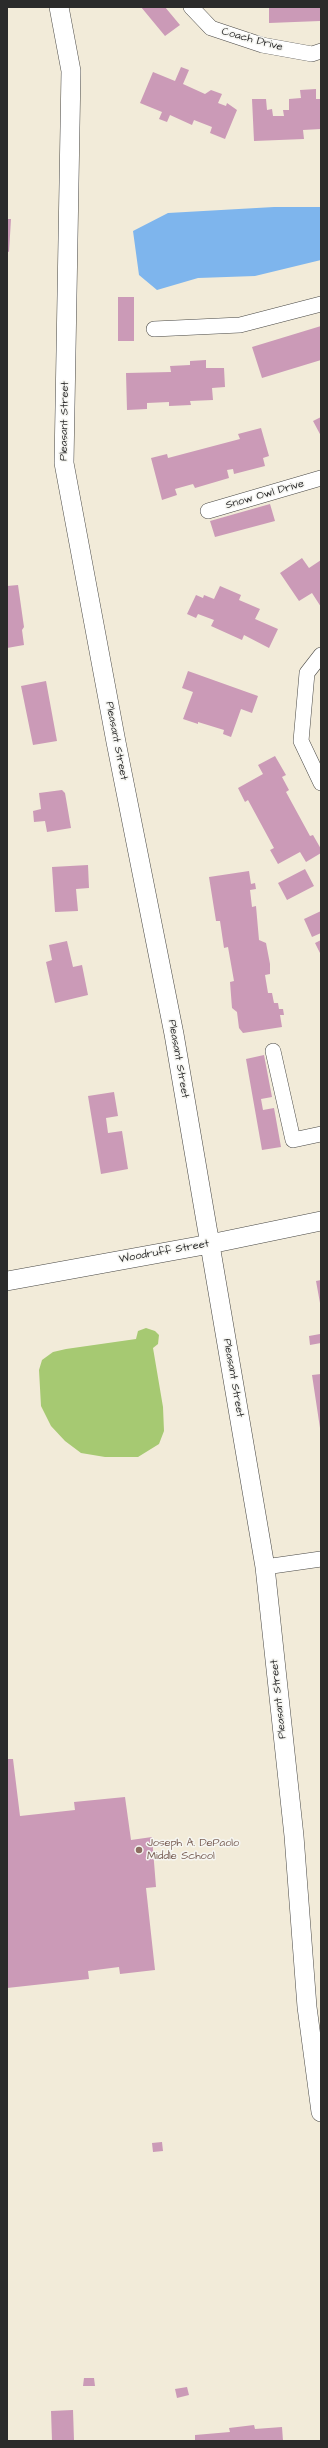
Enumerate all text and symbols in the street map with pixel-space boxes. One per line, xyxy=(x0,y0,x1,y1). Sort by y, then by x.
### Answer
street label: Coach Drive xyxy=(220,25,284,55)
street label: Pleasant Street xyxy=(58,381,72,461)
street label: Snow Owl Drive xyxy=(224,477,306,513)
street label: Pleasant Street xyxy=(102,701,130,781)
street label: Pleasant Street xyxy=(165,1019,191,1099)
street label: Woodruff Street xyxy=(118,1238,210,1266)
street label: Pleasant Street xyxy=(220,1338,246,1418)
street label: Pleasant Street xyxy=(268,1659,290,1739)
place label: Joseph A. DePaolo Middle School xyxy=(147,1837,239,1863)
marker: Joseph A. DePaolo Middle School xyxy=(134,1845,144,1855)

